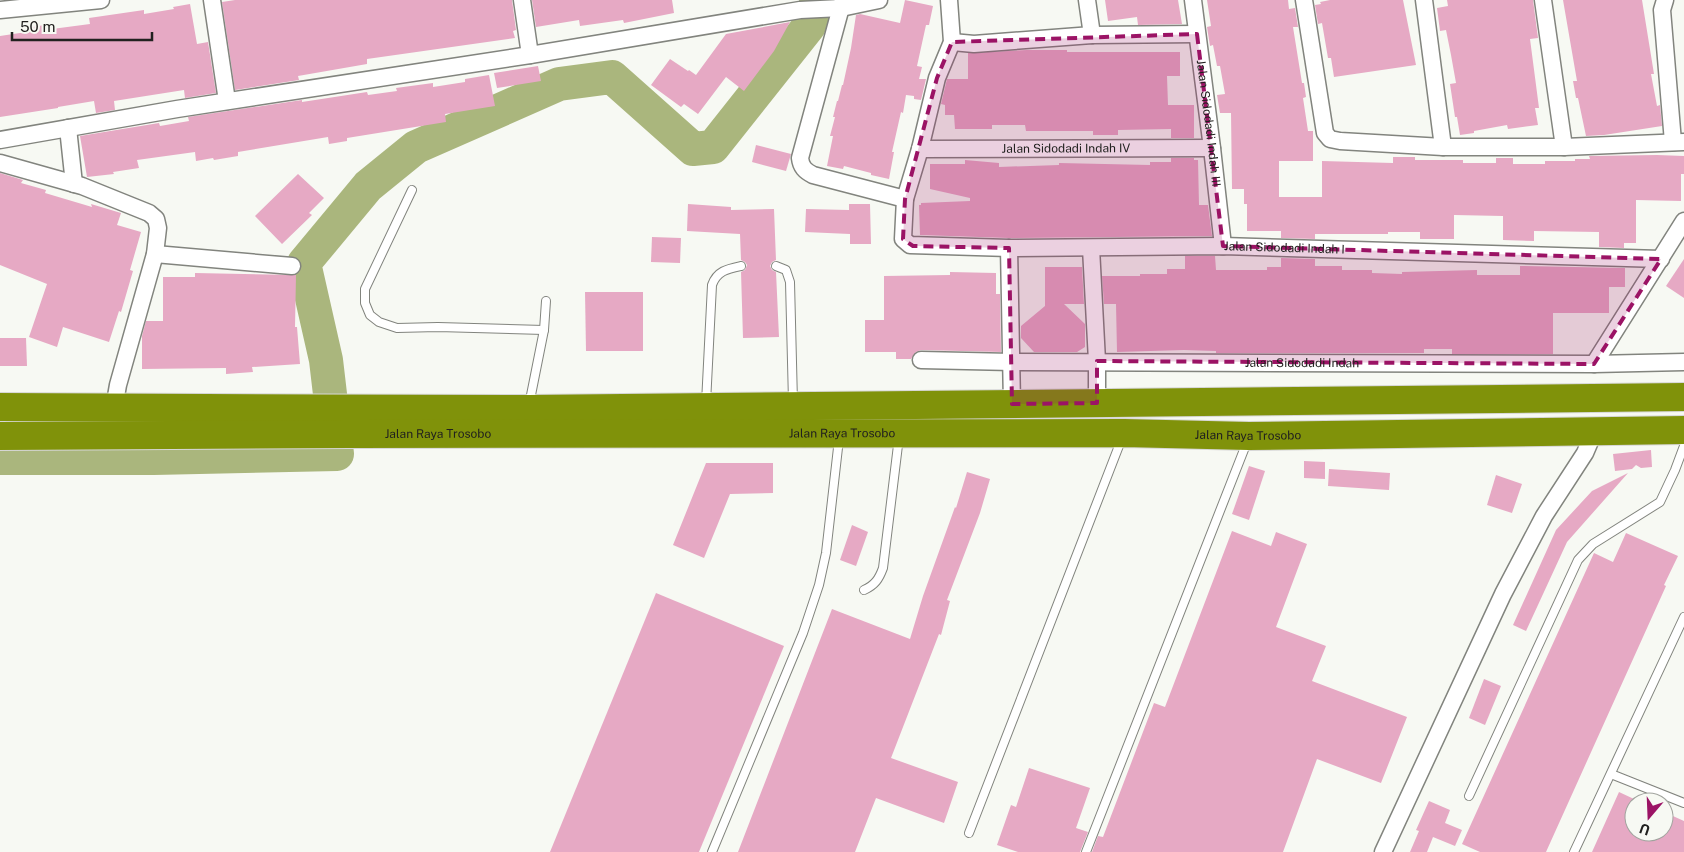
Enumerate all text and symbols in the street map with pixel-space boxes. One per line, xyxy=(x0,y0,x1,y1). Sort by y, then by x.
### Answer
scale bar xyxy=(12,10,152,42)
text: 50 m xyxy=(20,18,55,35)
street label: Jalan Sidodadi Indah III xyxy=(1194,59,1223,187)
street label: Jalan Sidodadi Indah IV xyxy=(1002,141,1130,156)
street label: Jalan Sidodadi Indah I xyxy=(1224,239,1345,257)
street label: Jalan Sidodadi Indah xyxy=(1245,356,1359,370)
street label: Jalan Raya Trosobo xyxy=(789,426,896,440)
street label: Jalan Raya Trosobo xyxy=(385,427,492,441)
street label: Jalan Raya Trosobo xyxy=(1195,428,1302,443)
north arrow xyxy=(1624,792,1674,842)
text: U xyxy=(1637,820,1652,839)

